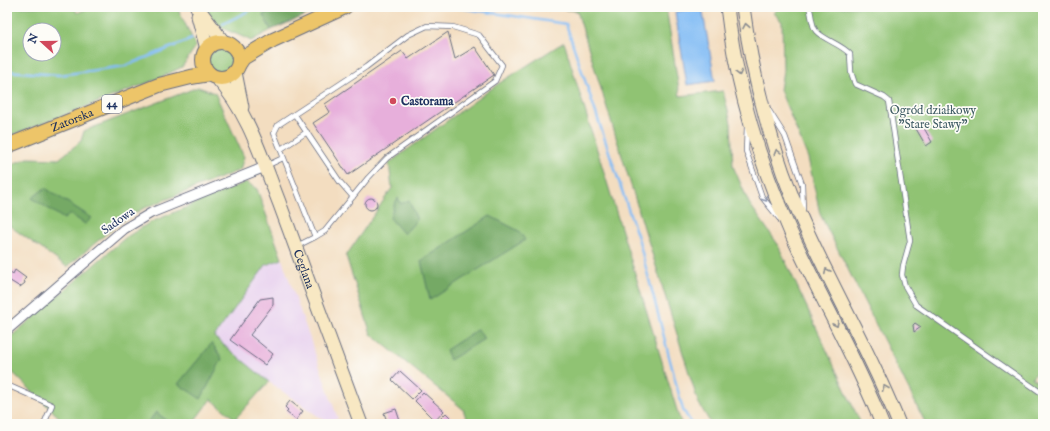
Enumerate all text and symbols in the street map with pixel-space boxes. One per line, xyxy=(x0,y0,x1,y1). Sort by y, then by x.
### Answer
north arrow xyxy=(22,22,62,62)
one-way arrow xyxy=(742,22,751,29)
text: N xyxy=(25,31,42,47)
one-way arrow xyxy=(734,70,742,76)
place label: Castorama xyxy=(401,94,454,109)
road number: 44 xyxy=(102,95,122,113)
marker: Castorama xyxy=(388,96,398,106)
park label: Ogród działkowy "Stare Stawy" xyxy=(890,103,976,132)
street label: Zatorska xyxy=(49,104,96,135)
one-way arrow xyxy=(773,148,782,155)
one-way arrow xyxy=(760,195,768,202)
street label: Sadowa xyxy=(98,204,138,238)
street label: Ceglana xyxy=(290,247,318,291)
one-way arrow xyxy=(825,268,832,275)
one-way arrow xyxy=(831,319,839,327)
one-way arrow xyxy=(882,384,890,392)

